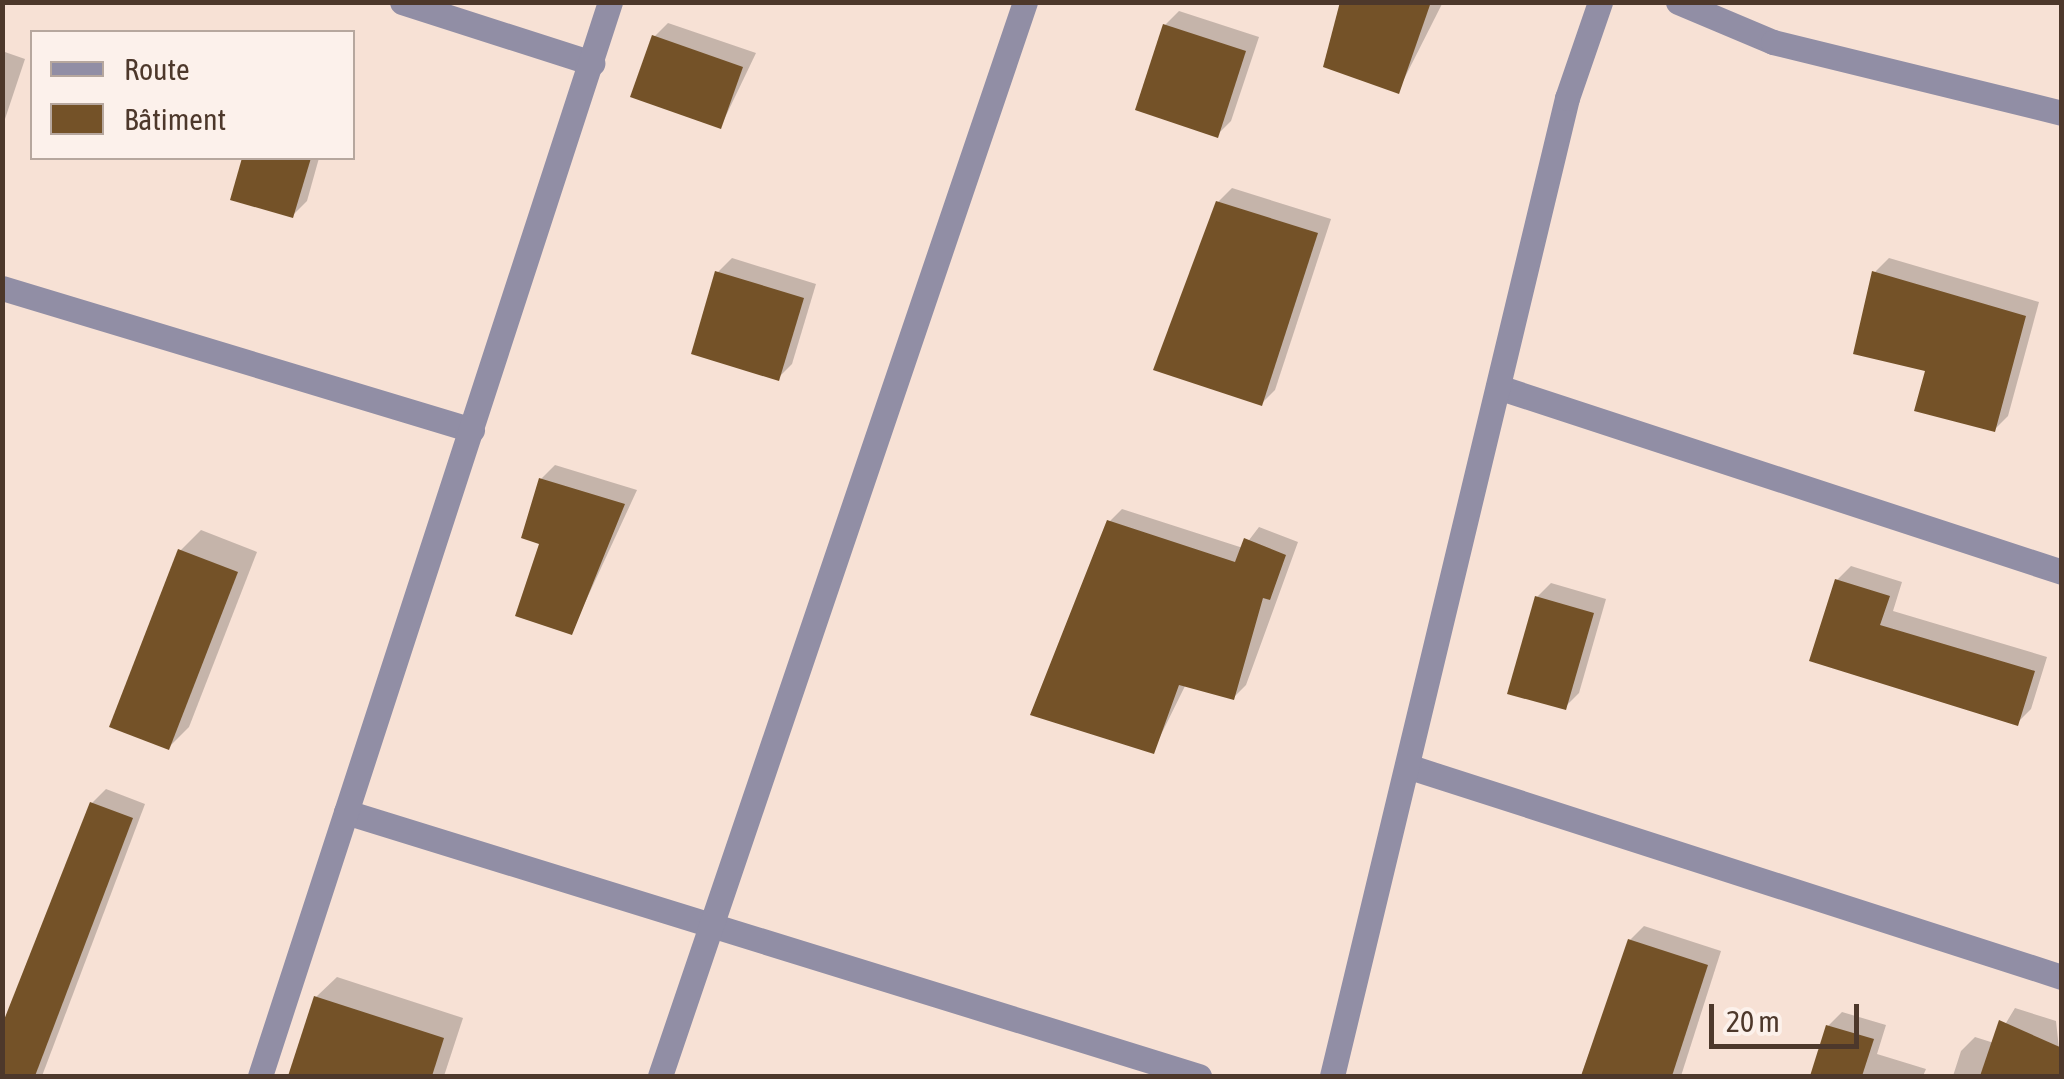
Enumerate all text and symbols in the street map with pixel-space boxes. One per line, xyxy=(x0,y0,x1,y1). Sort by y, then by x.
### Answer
legend xyxy=(30,30,355,160)
text: Route xyxy=(124,52,190,86)
text: Bâtiment xyxy=(124,102,226,136)
scale bar xyxy=(1714,984,1864,1046)
text: 20 m xyxy=(1726,1004,1780,1038)

